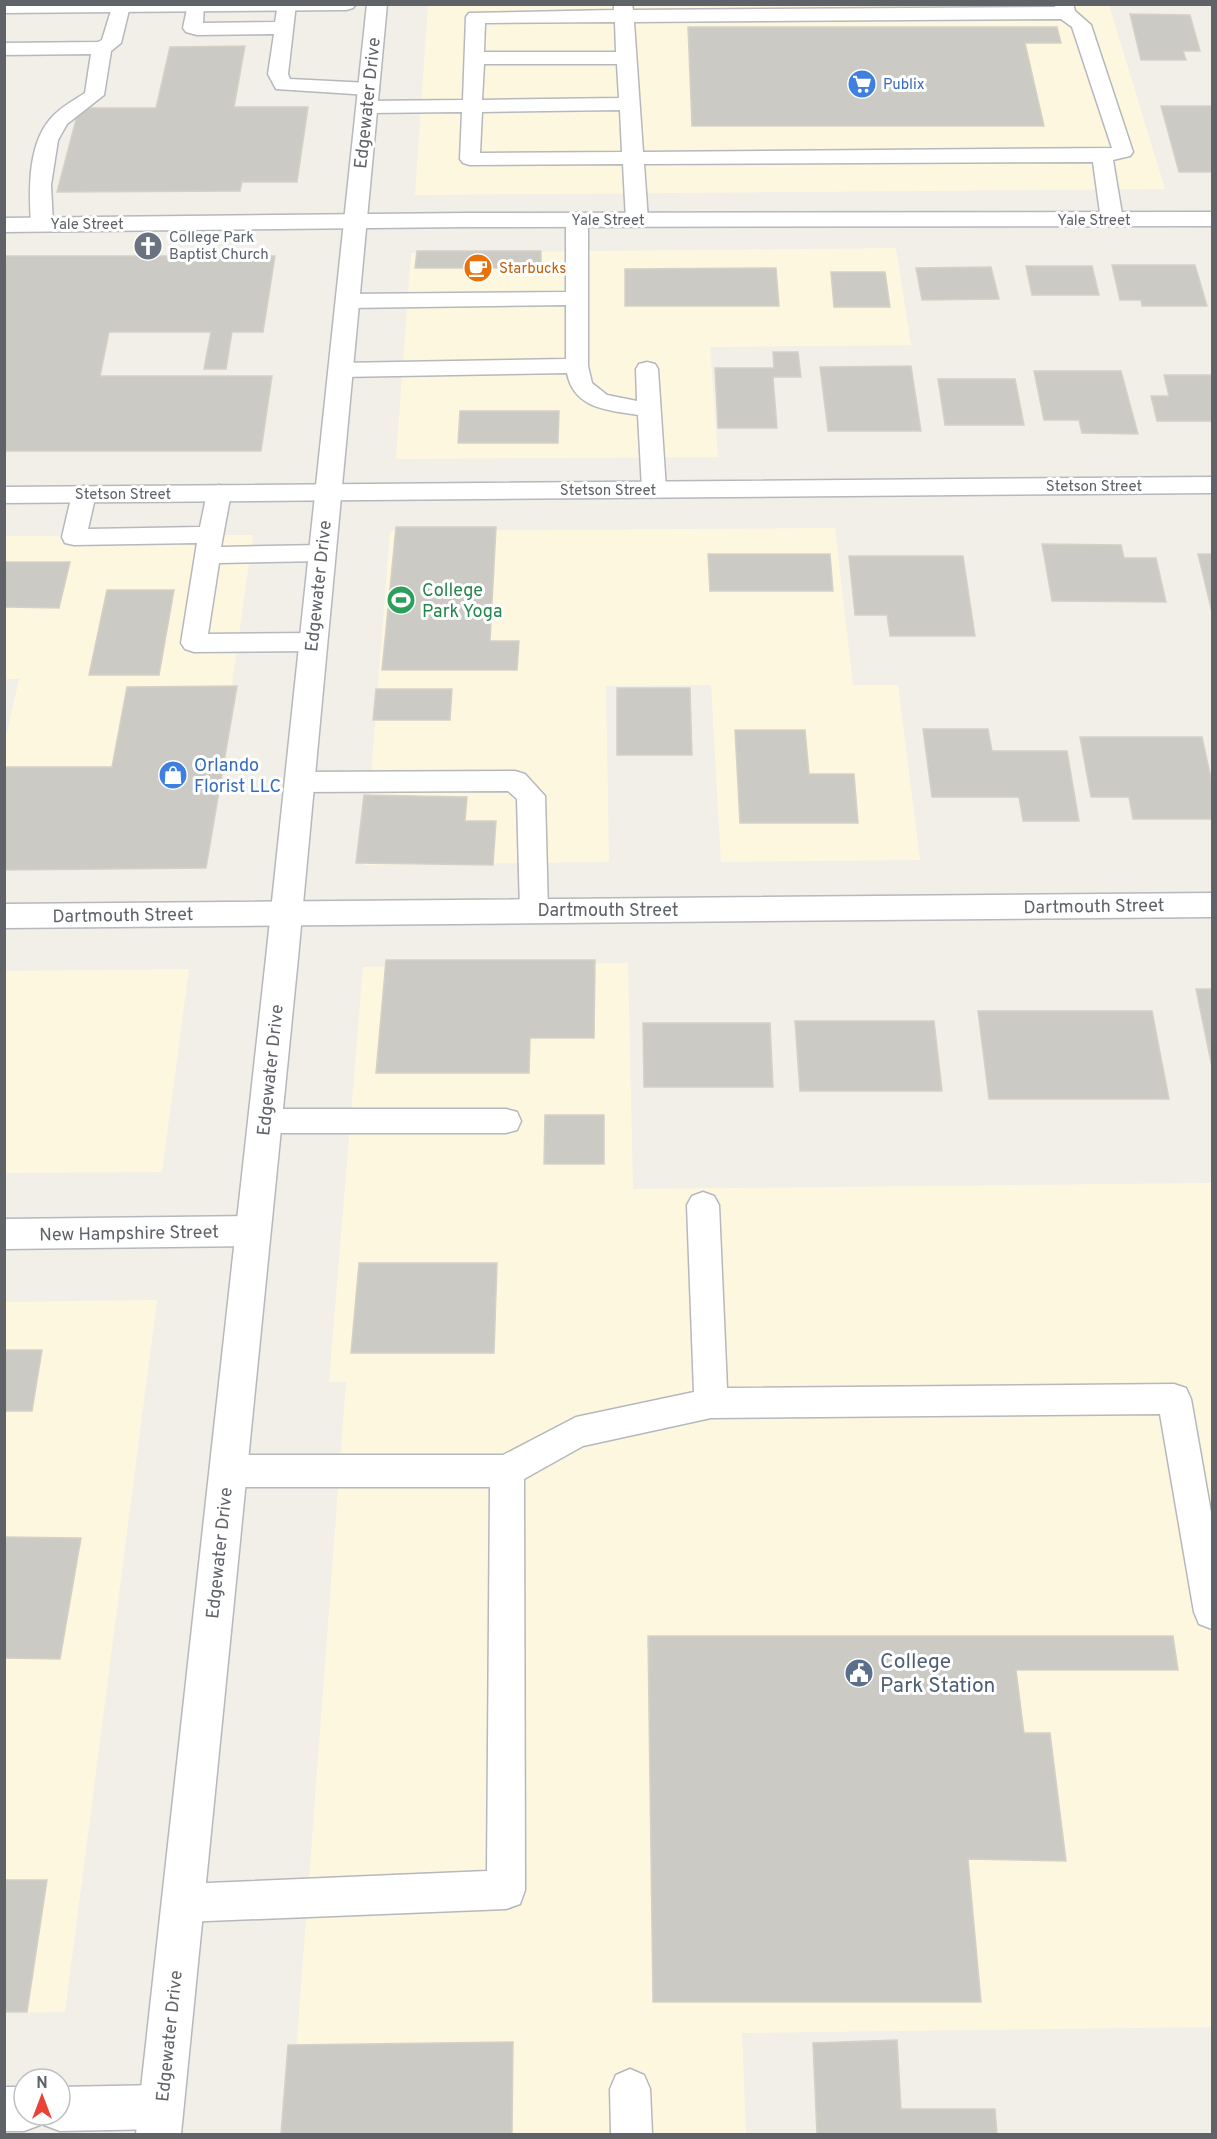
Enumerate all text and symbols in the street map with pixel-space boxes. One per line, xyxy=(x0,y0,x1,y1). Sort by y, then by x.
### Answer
street label: Edgewater Drive xyxy=(350,36,387,170)
supermarket icon: Publix xyxy=(846,68,878,100)
place label: Publix xyxy=(883,76,925,95)
street label: Yale Street xyxy=(571,212,645,231)
street label: Yale Street xyxy=(1057,212,1131,231)
street label: Yale Street xyxy=(50,216,124,235)
place label: College Park Baptist Church xyxy=(169,229,269,265)
church icon: College Park Baptist Church xyxy=(132,230,164,262)
cafe icon: Starbucks xyxy=(462,252,494,284)
place label: Starbucks xyxy=(499,260,566,279)
street label: Stetson Street xyxy=(1046,478,1142,497)
street label: Stetson Street xyxy=(560,482,656,501)
street label: Stetson Street xyxy=(75,486,171,505)
street label: Edgewater Drive xyxy=(301,519,338,653)
place label: College Park Yoga xyxy=(422,580,503,624)
sports icon: College Park Yoga xyxy=(385,584,417,616)
place label: Orlando Florist LLC xyxy=(194,755,281,799)
shop icon: Orlando Florist LLC xyxy=(157,759,189,791)
street label: Dartmouth Street xyxy=(1023,895,1165,920)
street label: Dartmouth Street xyxy=(537,900,679,923)
street label: Dartmouth Street xyxy=(52,904,194,929)
street label: Edgewater Drive xyxy=(253,1003,290,1137)
street label: New Hampshire Street xyxy=(39,1221,219,1248)
street label: Edgewater Drive xyxy=(202,1486,239,1620)
place label: College Park Station xyxy=(880,1649,995,1700)
public building icon: College Park Station xyxy=(843,1657,875,1689)
street label: Edgewater Drive xyxy=(152,1969,189,2103)
north arrow xyxy=(12,2067,72,2127)
text: N xyxy=(36,2074,48,2094)

